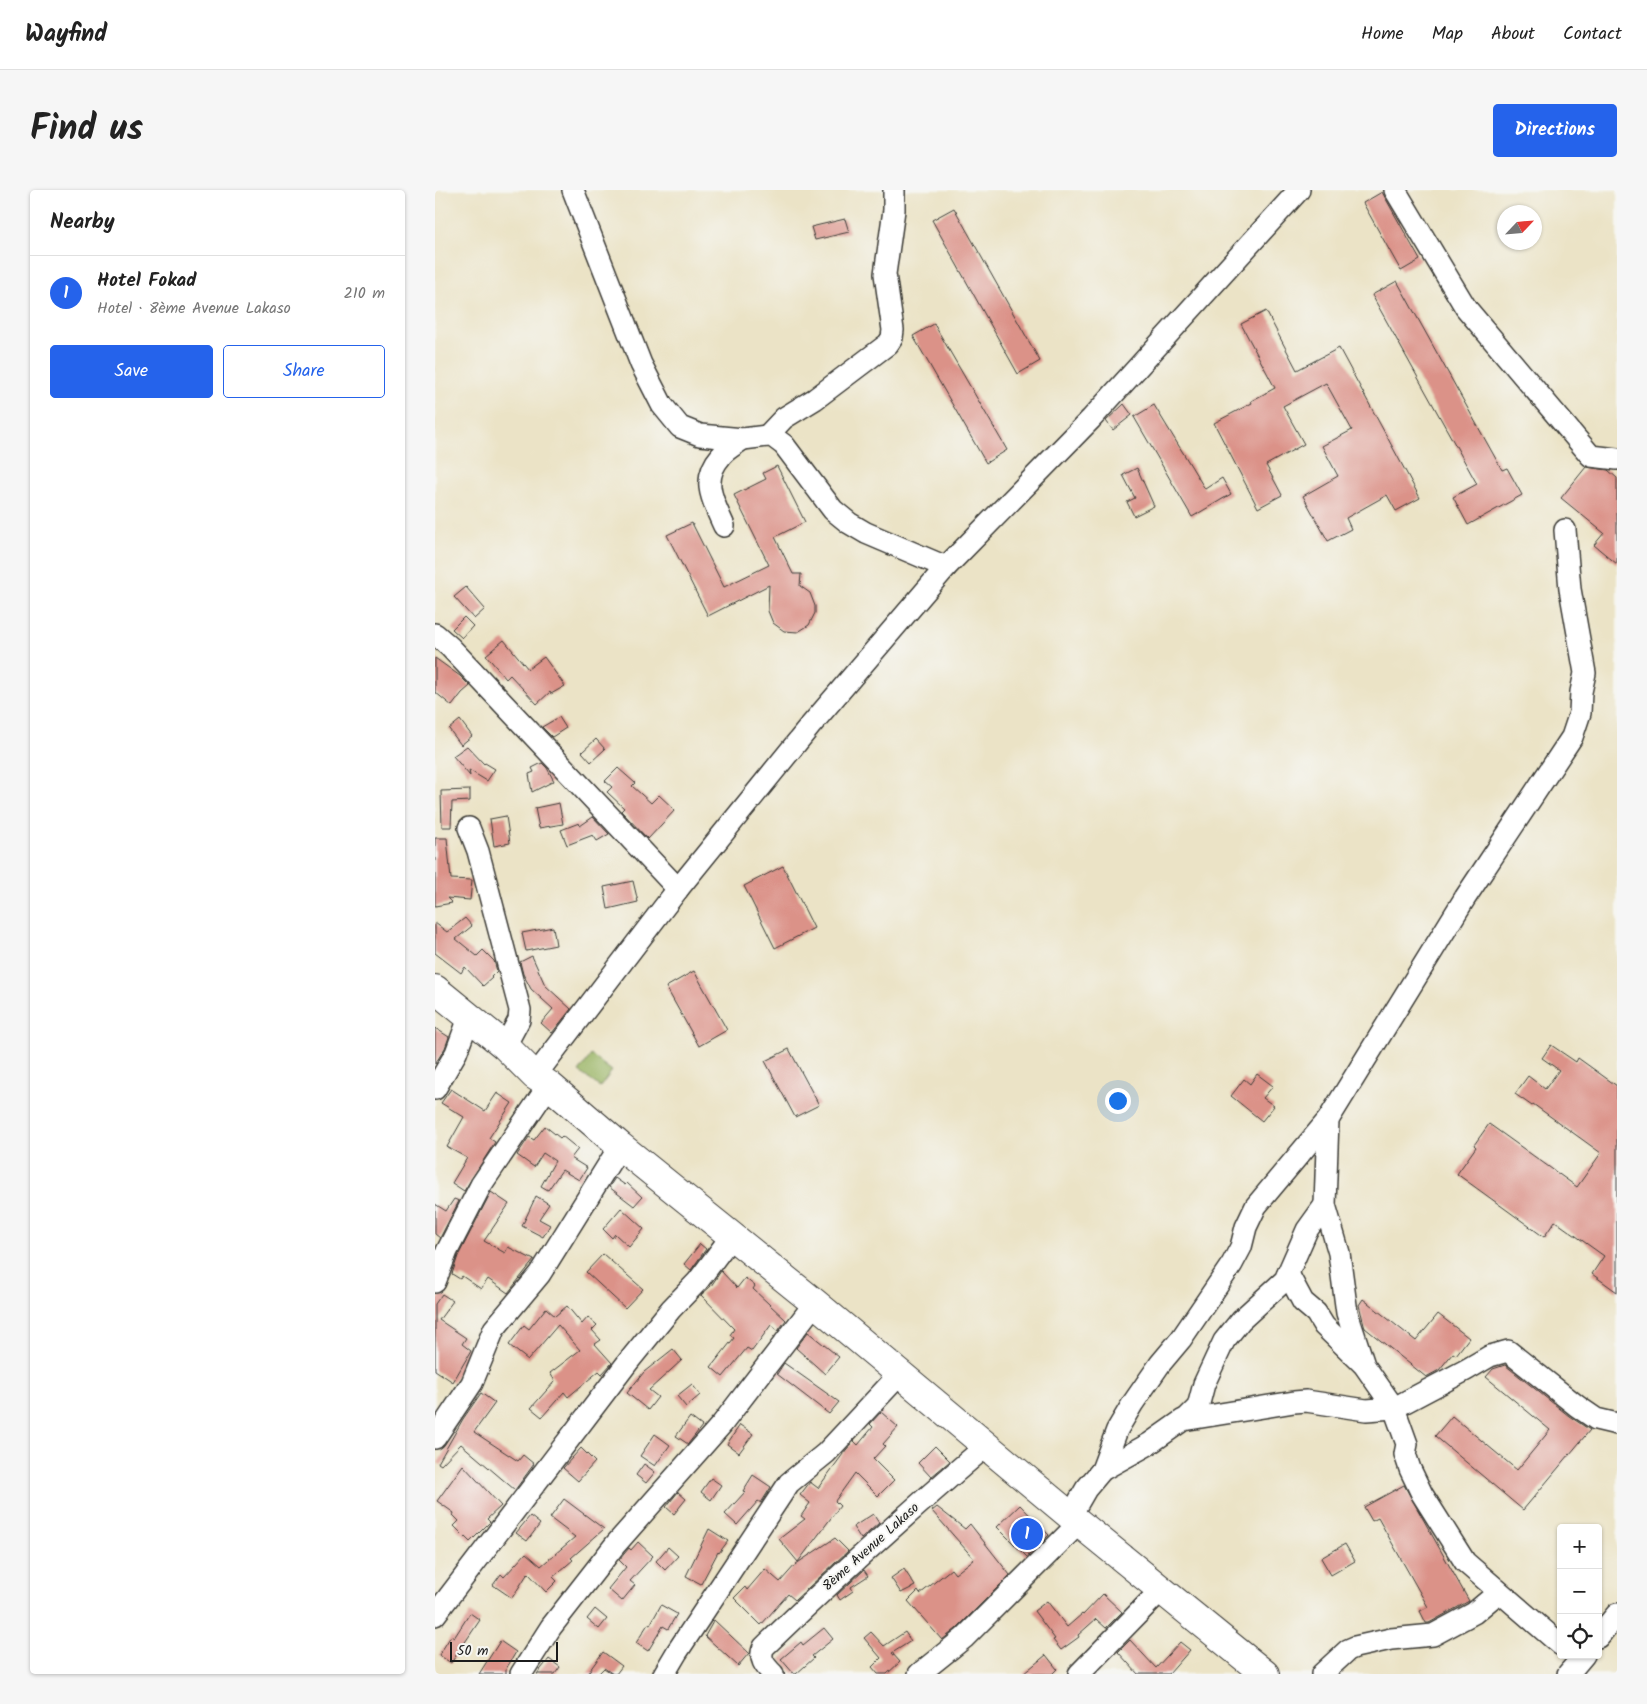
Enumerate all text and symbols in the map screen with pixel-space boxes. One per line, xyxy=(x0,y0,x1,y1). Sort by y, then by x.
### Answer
text: Wayfind xyxy=(25,15,107,54)
text: Home xyxy=(1361,20,1404,49)
text: Map xyxy=(1432,20,1463,49)
text: About xyxy=(1491,20,1535,49)
text: Contact xyxy=(1563,20,1622,49)
text: Find us xyxy=(30,102,143,158)
button: Directions xyxy=(1493,104,1617,157)
north arrow xyxy=(1497,205,1542,250)
text: Nearby xyxy=(50,206,115,239)
text: Hotel Fokad xyxy=(97,266,197,296)
text: 1 xyxy=(64,281,68,306)
text: 210 m xyxy=(344,281,385,306)
text: Hotel · 8ème Avenue Lakaso xyxy=(97,296,291,321)
button: Save xyxy=(50,345,213,398)
button: Share xyxy=(223,345,385,398)
your location xyxy=(1105,1088,1131,1114)
street label: 8ème Avenue Lakaso xyxy=(818,1497,924,1597)
pin: 1 xyxy=(1011,1515,1043,1553)
map controls xyxy=(1557,1524,1602,1659)
button: + xyxy=(1557,1524,1602,1569)
button: − xyxy=(1557,1569,1602,1614)
button: locate xyxy=(1557,1614,1602,1659)
scale bar xyxy=(450,1639,557,1662)
text: 50 m xyxy=(457,1640,488,1662)

